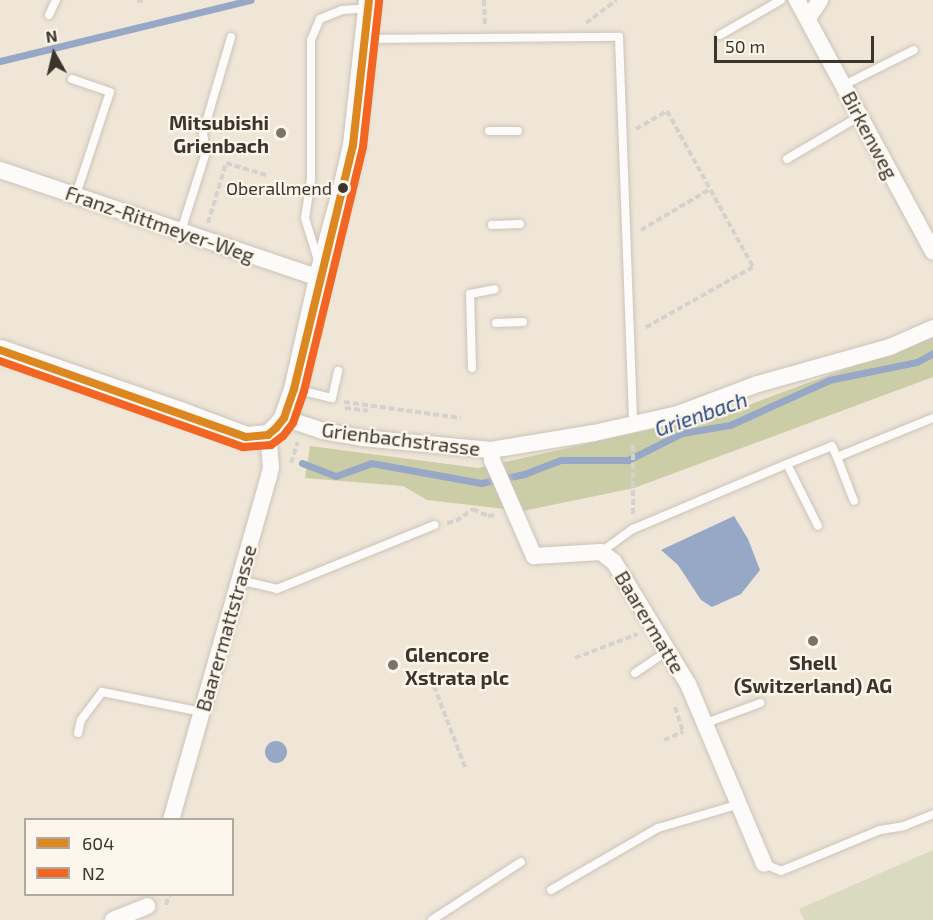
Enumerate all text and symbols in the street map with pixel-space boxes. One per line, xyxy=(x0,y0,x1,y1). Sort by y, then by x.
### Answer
north arrow xyxy=(24,24,84,84)
scale bar xyxy=(717,24,878,62)
text: N xyxy=(44,25,58,46)
text: 50 m xyxy=(725,35,765,57)
street label: Birkenweg xyxy=(837,87,903,183)
place label: Mitsubishi Grienbach xyxy=(169,110,269,157)
marker: Mitsubishi Grienbach xyxy=(274,126,288,140)
place label: Oberallmend xyxy=(226,177,332,199)
street label: Franz-Rittmeyer-Weg xyxy=(62,180,258,268)
marker: Oberallmend xyxy=(337,182,349,194)
water label: Grienbach xyxy=(651,386,751,442)
street label: Grienbachstrasse xyxy=(320,417,482,461)
street label: Baarermattstrasse xyxy=(191,542,261,714)
street label: Baarermatte xyxy=(610,566,690,678)
marker: Shell (Switzerland) AG xyxy=(806,634,820,648)
place label: Glencore Xstrata plc xyxy=(405,642,509,689)
place label: Shell (Switzerland) AG xyxy=(734,650,892,697)
marker: Glencore Xstrata plc xyxy=(386,658,400,672)
legend xyxy=(24,818,234,896)
text: 604 xyxy=(82,832,114,854)
text: N2 xyxy=(82,862,105,884)

